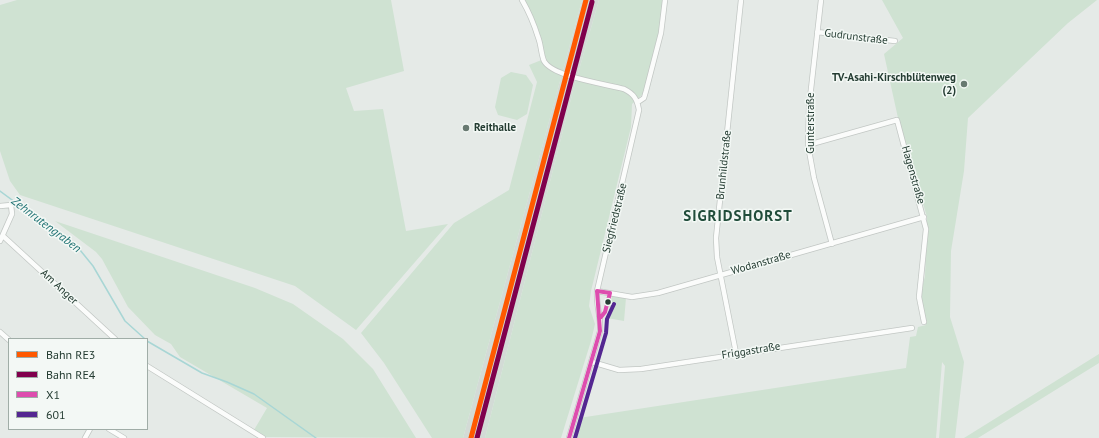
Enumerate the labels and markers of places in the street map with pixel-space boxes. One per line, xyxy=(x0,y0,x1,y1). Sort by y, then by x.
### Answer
place label: TV-Asahi-Kirschblütenweg (2) xyxy=(832,71,956,97)
marker: TV-Asahi-Kirschblütenweg (2) xyxy=(959,79,969,89)
place label: Reithalle xyxy=(474,121,516,135)
marker: Reithalle xyxy=(461,123,471,133)
unlabelled marker xyxy=(603,297,613,307)

